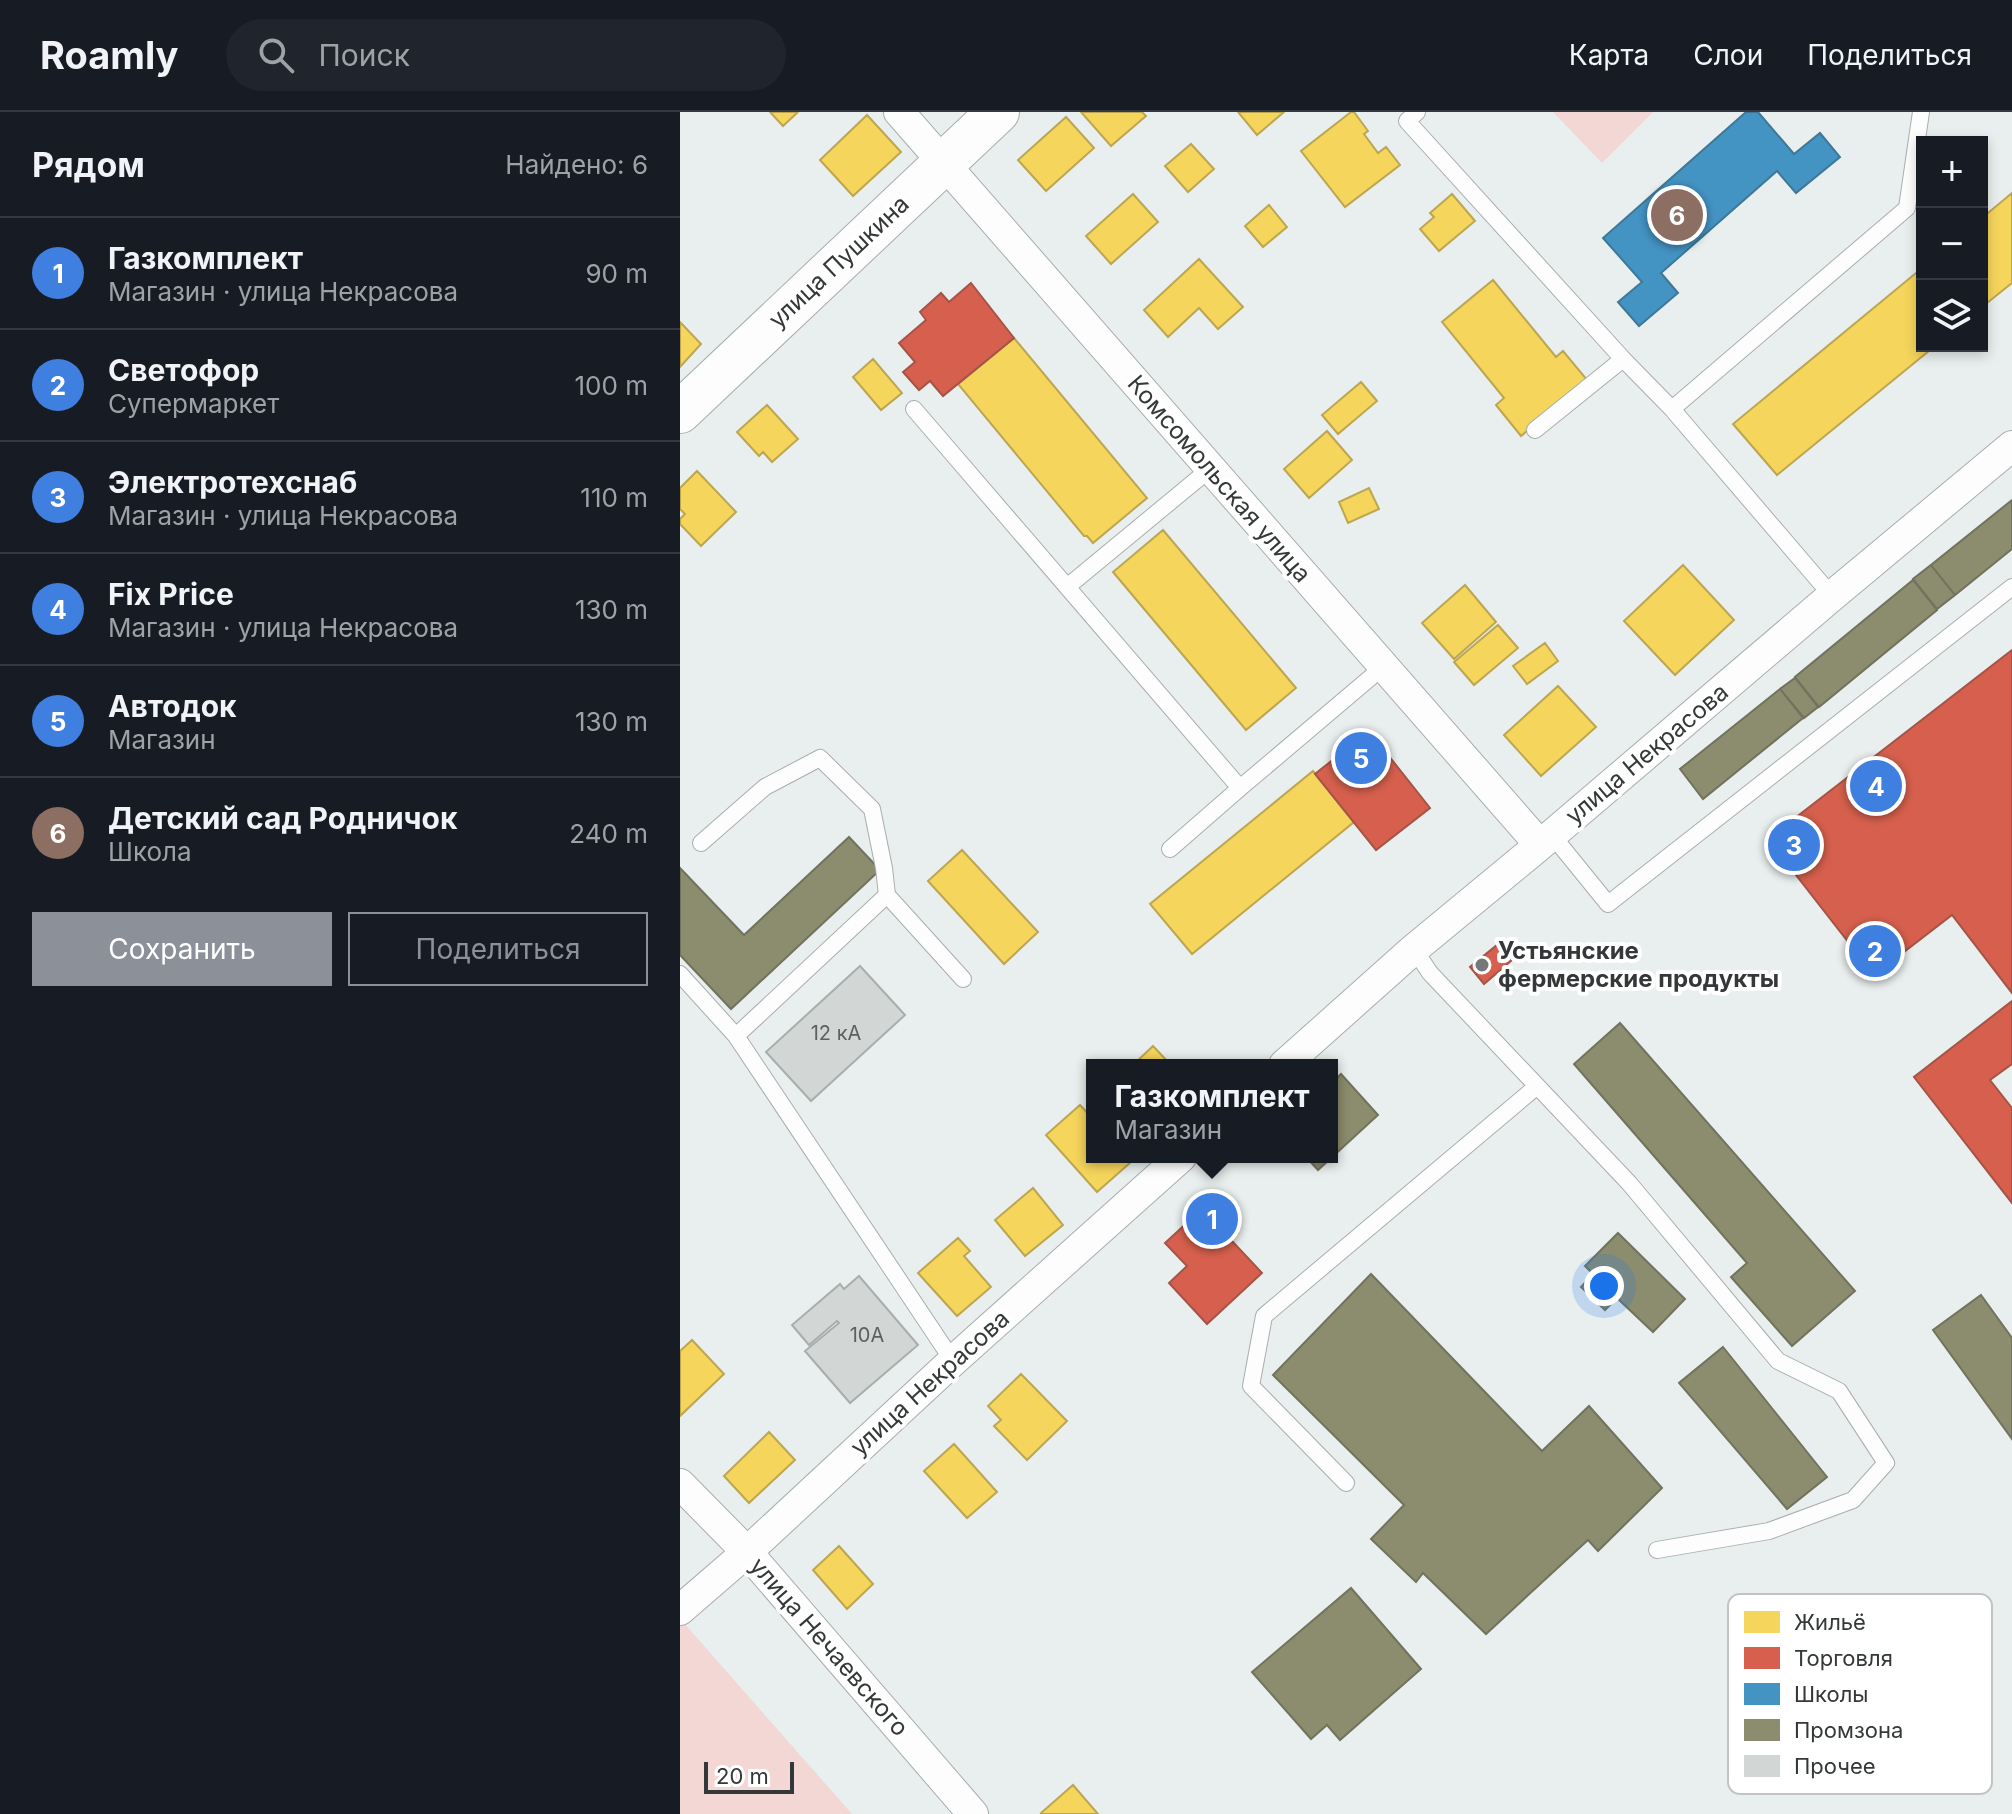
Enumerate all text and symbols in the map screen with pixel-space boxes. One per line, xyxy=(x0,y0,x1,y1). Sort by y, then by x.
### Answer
search box xyxy=(226,19,786,91)
text: Roamly xyxy=(40,32,178,78)
icon: search xyxy=(254,33,298,77)
text: Поиск xyxy=(318,37,410,73)
text: Карта xyxy=(1569,38,1649,72)
text: Слои xyxy=(1693,38,1763,72)
text: Поделиться xyxy=(1807,38,1972,72)
map controls xyxy=(1916,136,1988,352)
button: + xyxy=(1916,136,1988,208)
text: Рядом xyxy=(32,144,145,185)
text: Найдено: 6 xyxy=(505,149,648,180)
pin: 6 xyxy=(1651,185,1703,245)
street label: улица Пушкина xyxy=(763,189,915,334)
button: − xyxy=(1916,208,1988,280)
text: Газкомплект xyxy=(108,240,303,276)
text: 1 xyxy=(52,258,64,289)
text: 90 m xyxy=(585,258,648,289)
text: Магазин · улица Некрасова xyxy=(108,276,458,307)
button: layers xyxy=(1916,280,1988,352)
text: Светофор xyxy=(108,352,259,388)
street label: Комсомольская улица xyxy=(1122,369,1317,588)
text: 2 xyxy=(50,370,66,401)
text: 100 m xyxy=(575,370,648,401)
text: Супермаркет xyxy=(108,388,279,419)
text: Электротехснаб xyxy=(108,464,357,500)
text: 3 xyxy=(50,482,66,513)
text: 110 m xyxy=(580,482,648,513)
text: Магазин · улица Некрасова xyxy=(108,500,458,531)
text: Fix Price xyxy=(108,576,234,612)
text: 4 xyxy=(49,594,67,625)
text: 130 m xyxy=(575,594,648,625)
text: Магазин · улица Некрасова xyxy=(108,612,458,643)
street label: улица Некрасова xyxy=(1559,677,1734,830)
text: Автодок xyxy=(108,688,237,724)
text: 5 xyxy=(50,706,66,737)
text: 130 m xyxy=(575,706,648,737)
text: Магазин xyxy=(108,724,216,755)
pin: 5 xyxy=(1335,728,1387,788)
pin: 4 xyxy=(1850,756,1902,816)
text: Детский сад Родничок xyxy=(108,800,458,836)
pin: 3 xyxy=(1768,815,1820,875)
text: 6 xyxy=(50,818,66,849)
text: 240 m xyxy=(569,818,648,849)
text: Школа xyxy=(108,836,192,867)
button: Сохранить xyxy=(32,912,332,986)
button: Поделиться xyxy=(348,912,648,986)
pin: 2 xyxy=(1849,921,1901,981)
place label: Устьянские фермерские продукты xyxy=(1498,936,1779,993)
marker: Устьянские фермерские продукты xyxy=(1473,956,1491,974)
house number: 12 кА xyxy=(811,1021,861,1045)
popup xyxy=(1086,1059,1338,1163)
text: Газкомплект xyxy=(1114,1078,1310,1114)
text: Магазин xyxy=(1114,1114,1222,1145)
pin: 1 xyxy=(1186,1189,1238,1249)
your location xyxy=(1584,1266,1624,1306)
street label: улица Некрасова xyxy=(844,1304,1015,1461)
house number: 10А xyxy=(850,1323,884,1347)
street label: улица Нечаевского xyxy=(744,1552,915,1742)
legend xyxy=(1728,1594,1992,1794)
text: Жильё xyxy=(1794,1609,1866,1635)
text: Торговля xyxy=(1794,1645,1893,1671)
text: Школы xyxy=(1794,1681,1869,1707)
text: Промзона xyxy=(1794,1717,1903,1743)
text: Прочее xyxy=(1794,1753,1876,1779)
scale bar xyxy=(704,1758,794,1794)
text: 20 m xyxy=(716,1763,769,1789)

